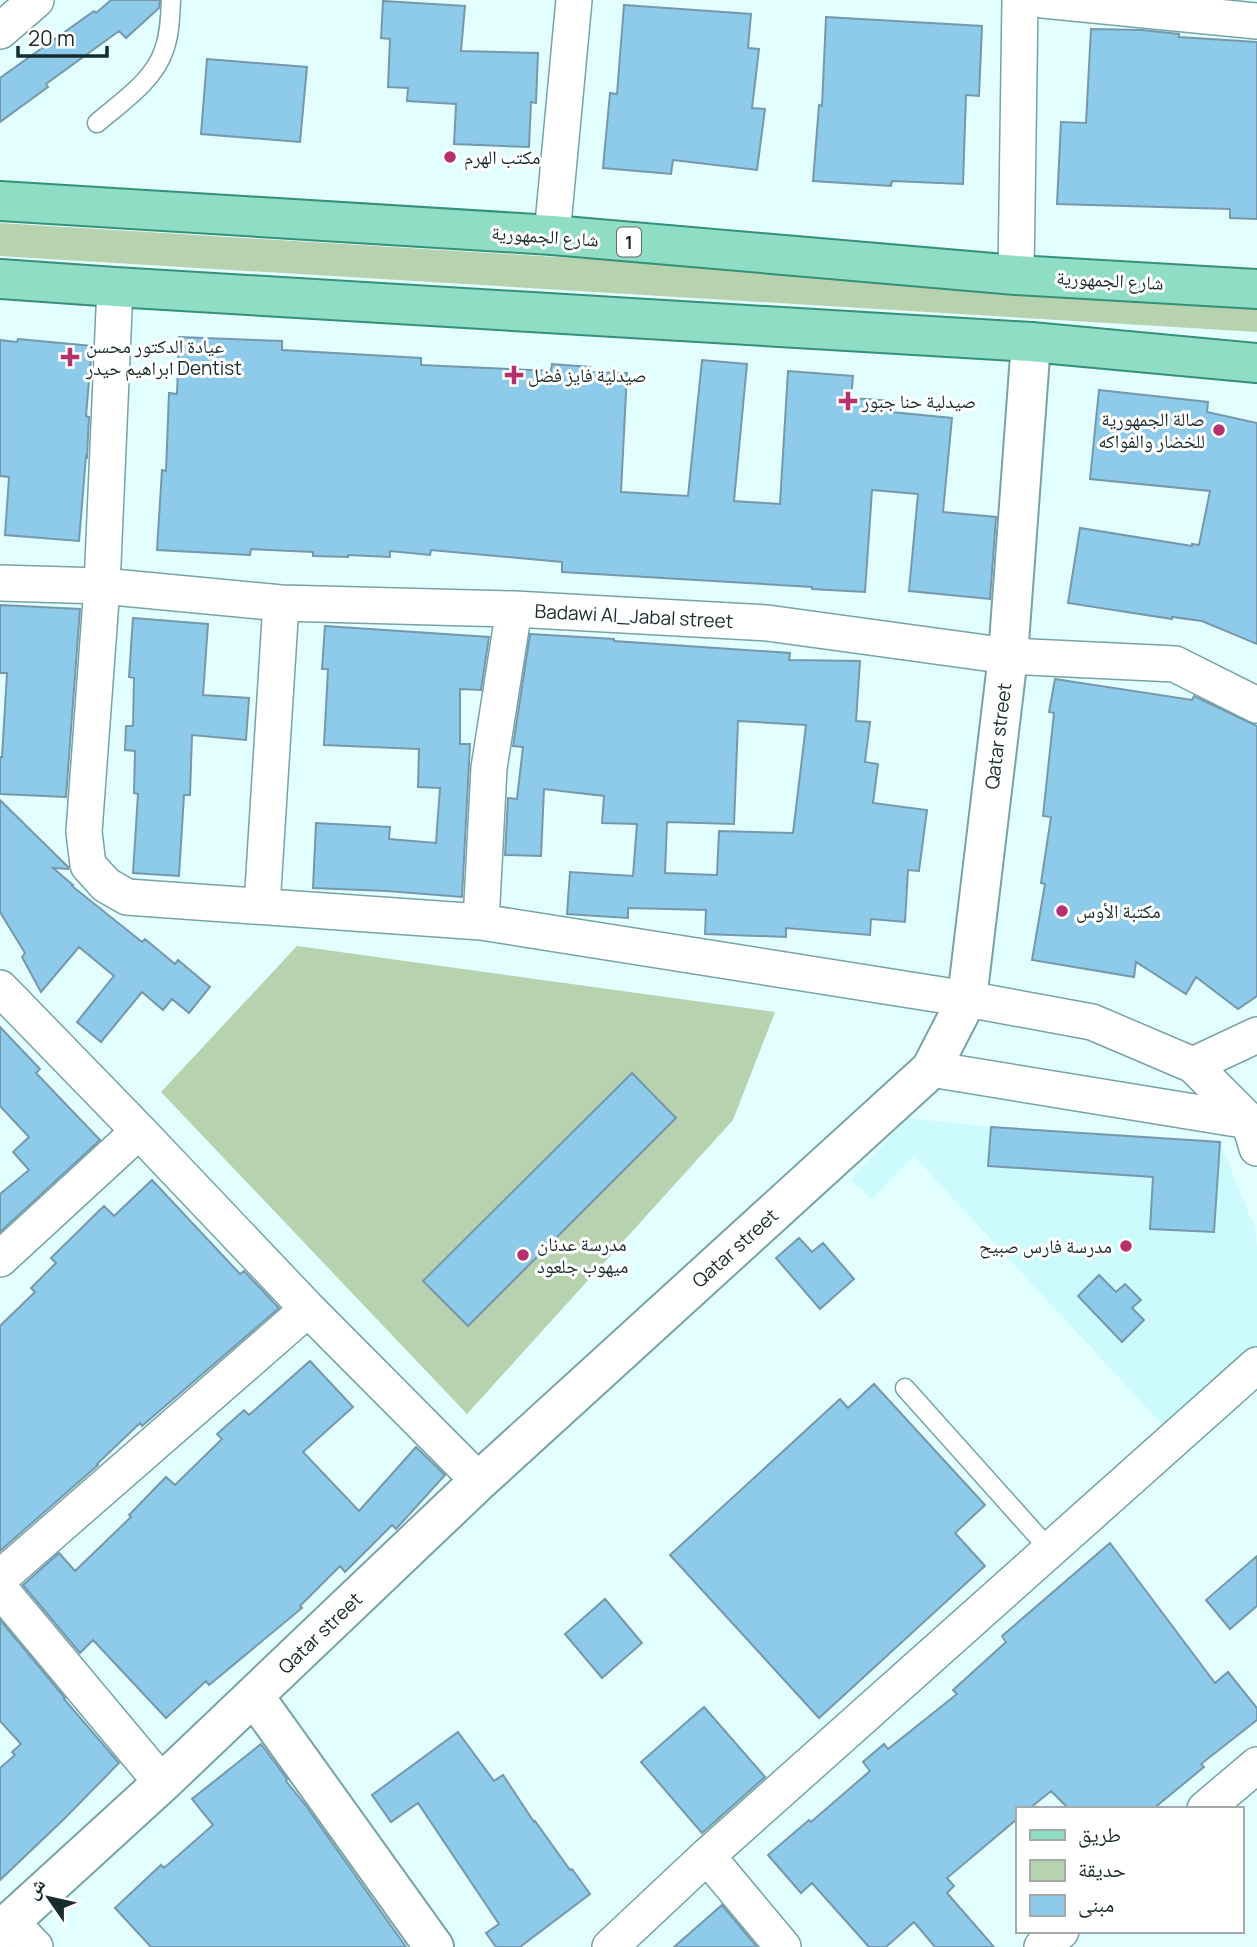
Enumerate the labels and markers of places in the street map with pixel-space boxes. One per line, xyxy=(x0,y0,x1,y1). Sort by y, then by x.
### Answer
place label: مكتب الهرم xyxy=(464,144,540,171)
marker: مكتب الهرم xyxy=(442,149,458,165)
place label: عيادة الدكتور محسن ابراهيم حيدر Dentist xyxy=(85,333,242,381)
marker: عيادة الدكتور محسن ابراهيم حيدر Dentist xyxy=(60,347,80,367)
place label: صيدلية فايز فضل xyxy=(528,362,647,388)
marker: صيدلية فايز فضل xyxy=(506,367,522,383)
place label: صيدلية حنا جبور xyxy=(861,388,976,414)
marker: صيدلية حنا جبور xyxy=(840,393,856,409)
place label: صالة الجمهورية للخضار والفواكه xyxy=(1098,406,1205,454)
marker: صالة الجمهورية للخضار والفواكه xyxy=(1211,422,1227,438)
place label: مكتبة الأوس xyxy=(1076,898,1161,924)
marker: مكتبة الأوس xyxy=(1054,903,1070,919)
place label: مدرسة عدنان ميهوب جلعود xyxy=(537,1231,628,1279)
place label: مدرسة فارس صبيح xyxy=(979,1233,1112,1259)
marker: مدرسة فارس صبيح xyxy=(1118,1238,1134,1254)
marker: مدرسة عدنان ميهوب جلعود xyxy=(515,1247,531,1263)

